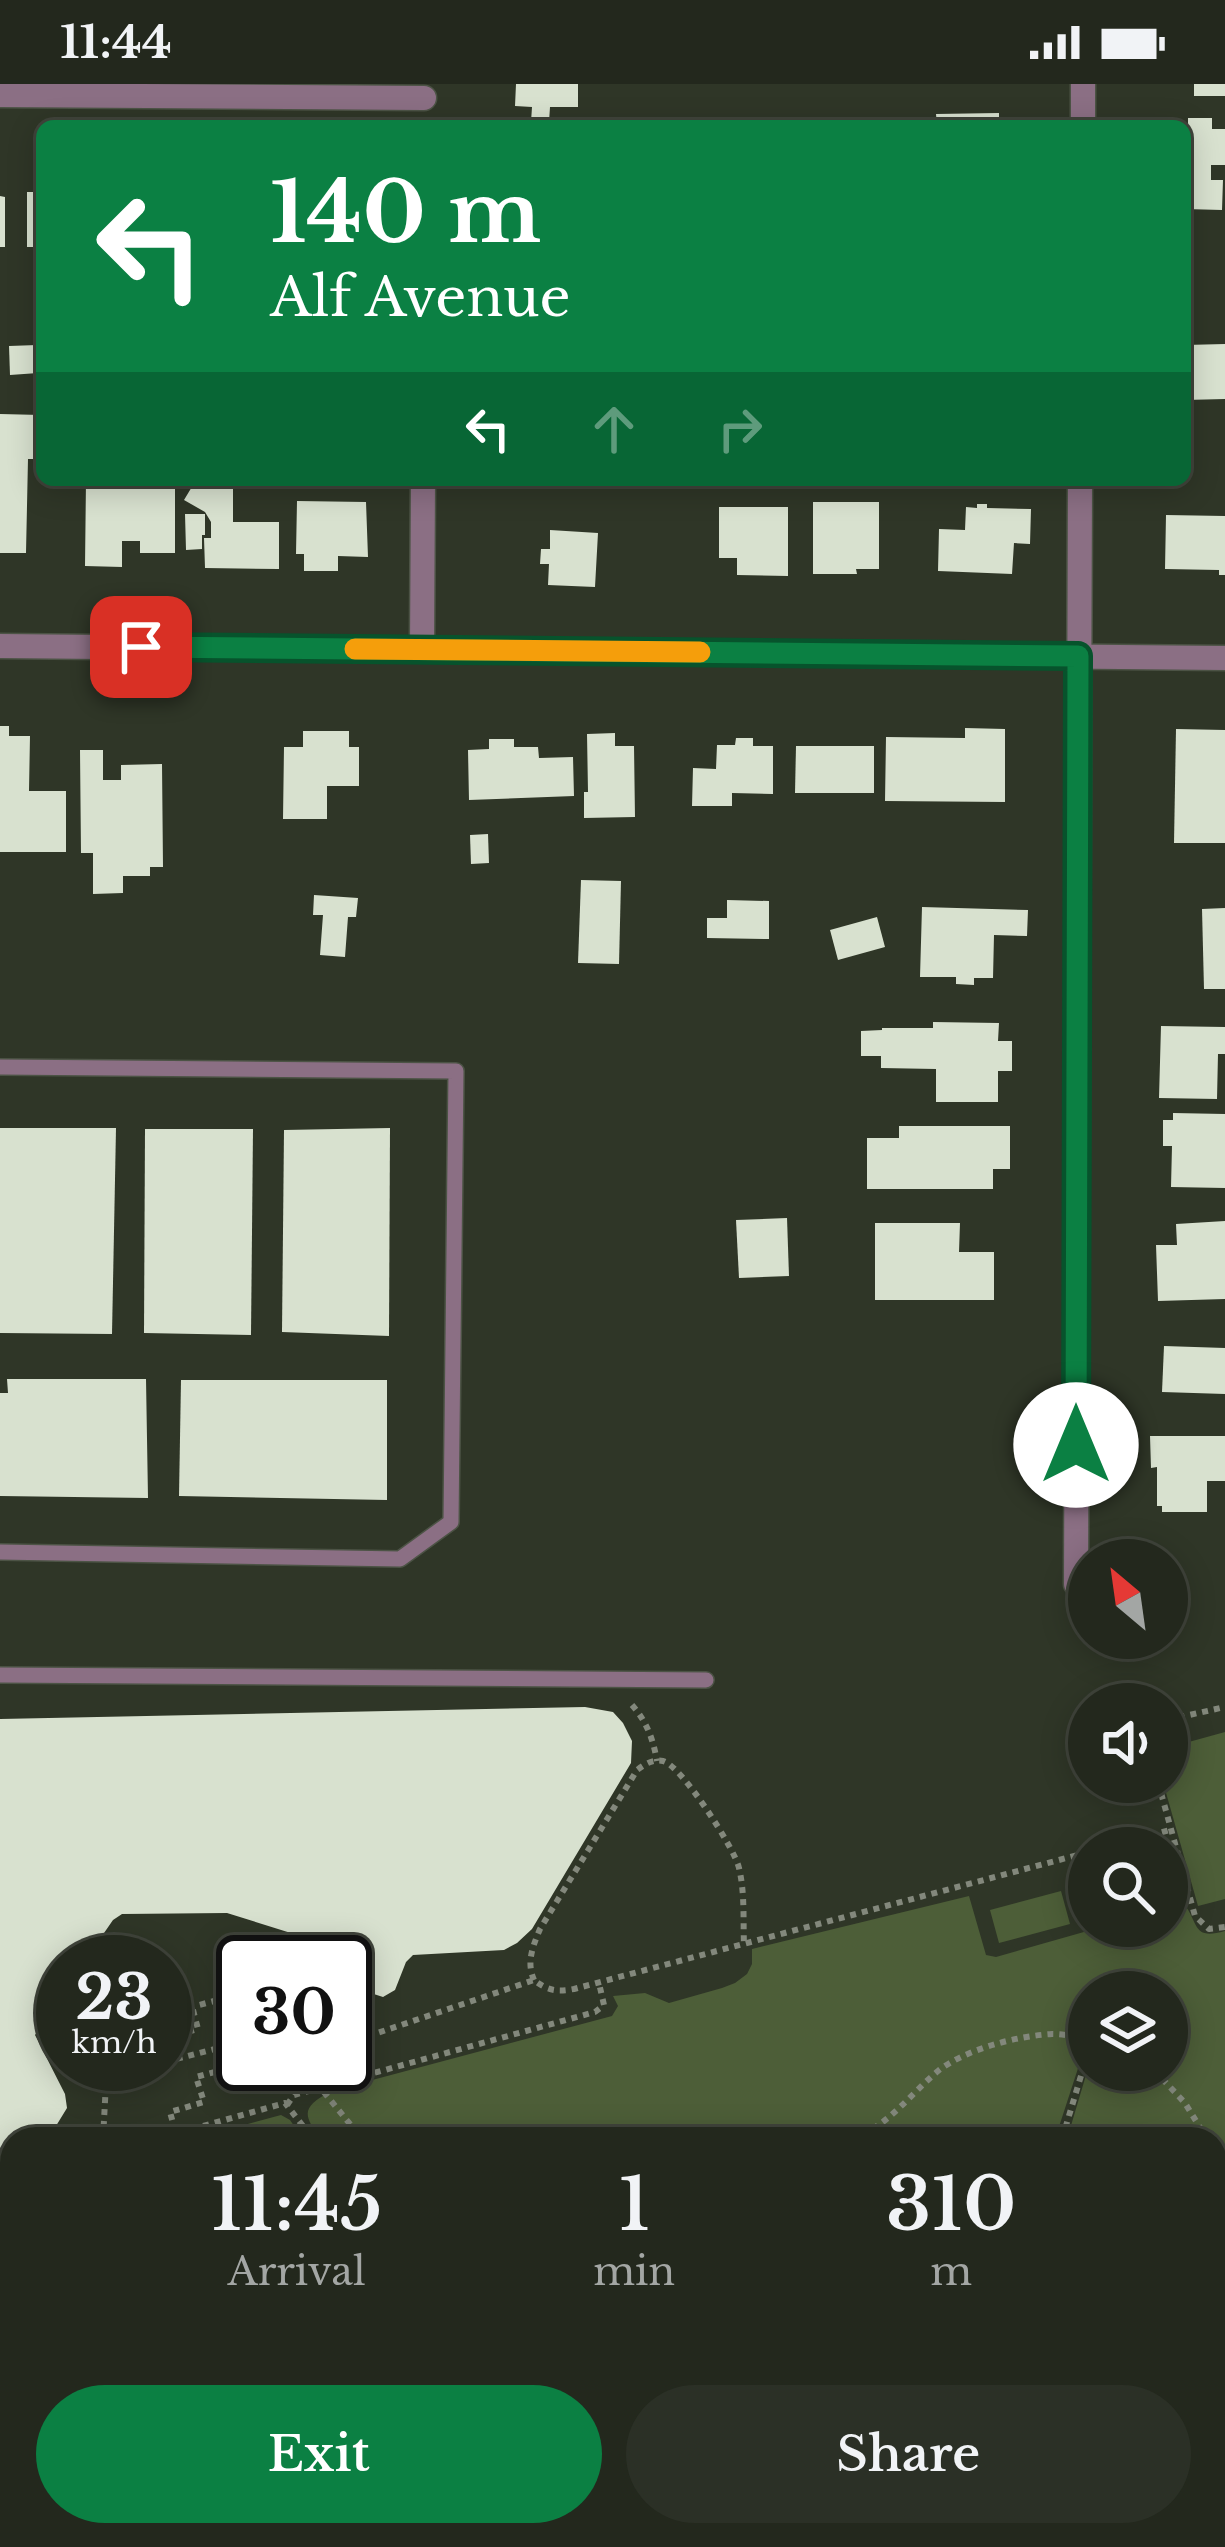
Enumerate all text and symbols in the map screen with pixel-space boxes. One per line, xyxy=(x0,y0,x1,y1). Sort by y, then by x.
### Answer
text: 11:44 xyxy=(60,14,172,70)
text: 140 m xyxy=(270,161,541,265)
icon: left xyxy=(72,168,228,324)
text: Alf Avenue xyxy=(270,264,570,331)
icon: left xyxy=(455,396,521,462)
icon: ahead xyxy=(581,396,647,462)
icon: right xyxy=(707,396,773,462)
pin xyxy=(90,596,192,698)
icon: arrive xyxy=(108,614,174,680)
position arrow xyxy=(1013,1382,1139,1508)
north arrow xyxy=(1068,1539,1188,1659)
map controls xyxy=(1068,1539,1188,2091)
button: sound xyxy=(1068,1683,1188,1803)
button: search xyxy=(1068,1827,1188,1947)
speed limit sign: 30 xyxy=(216,1935,372,2091)
text: 23 xyxy=(75,1961,153,2035)
button: layers xyxy=(1068,1971,1188,2091)
text: km/h xyxy=(71,2024,157,2061)
text: 11:45 xyxy=(211,2160,383,2249)
text: 1 xyxy=(618,2160,650,2249)
text: 310 xyxy=(886,2160,1016,2249)
text: Arrival xyxy=(228,2247,366,2296)
text: min xyxy=(593,2247,675,2296)
text: m xyxy=(930,2247,972,2296)
button: Exit xyxy=(36,2385,602,2523)
button: Share xyxy=(626,2385,1191,2523)

